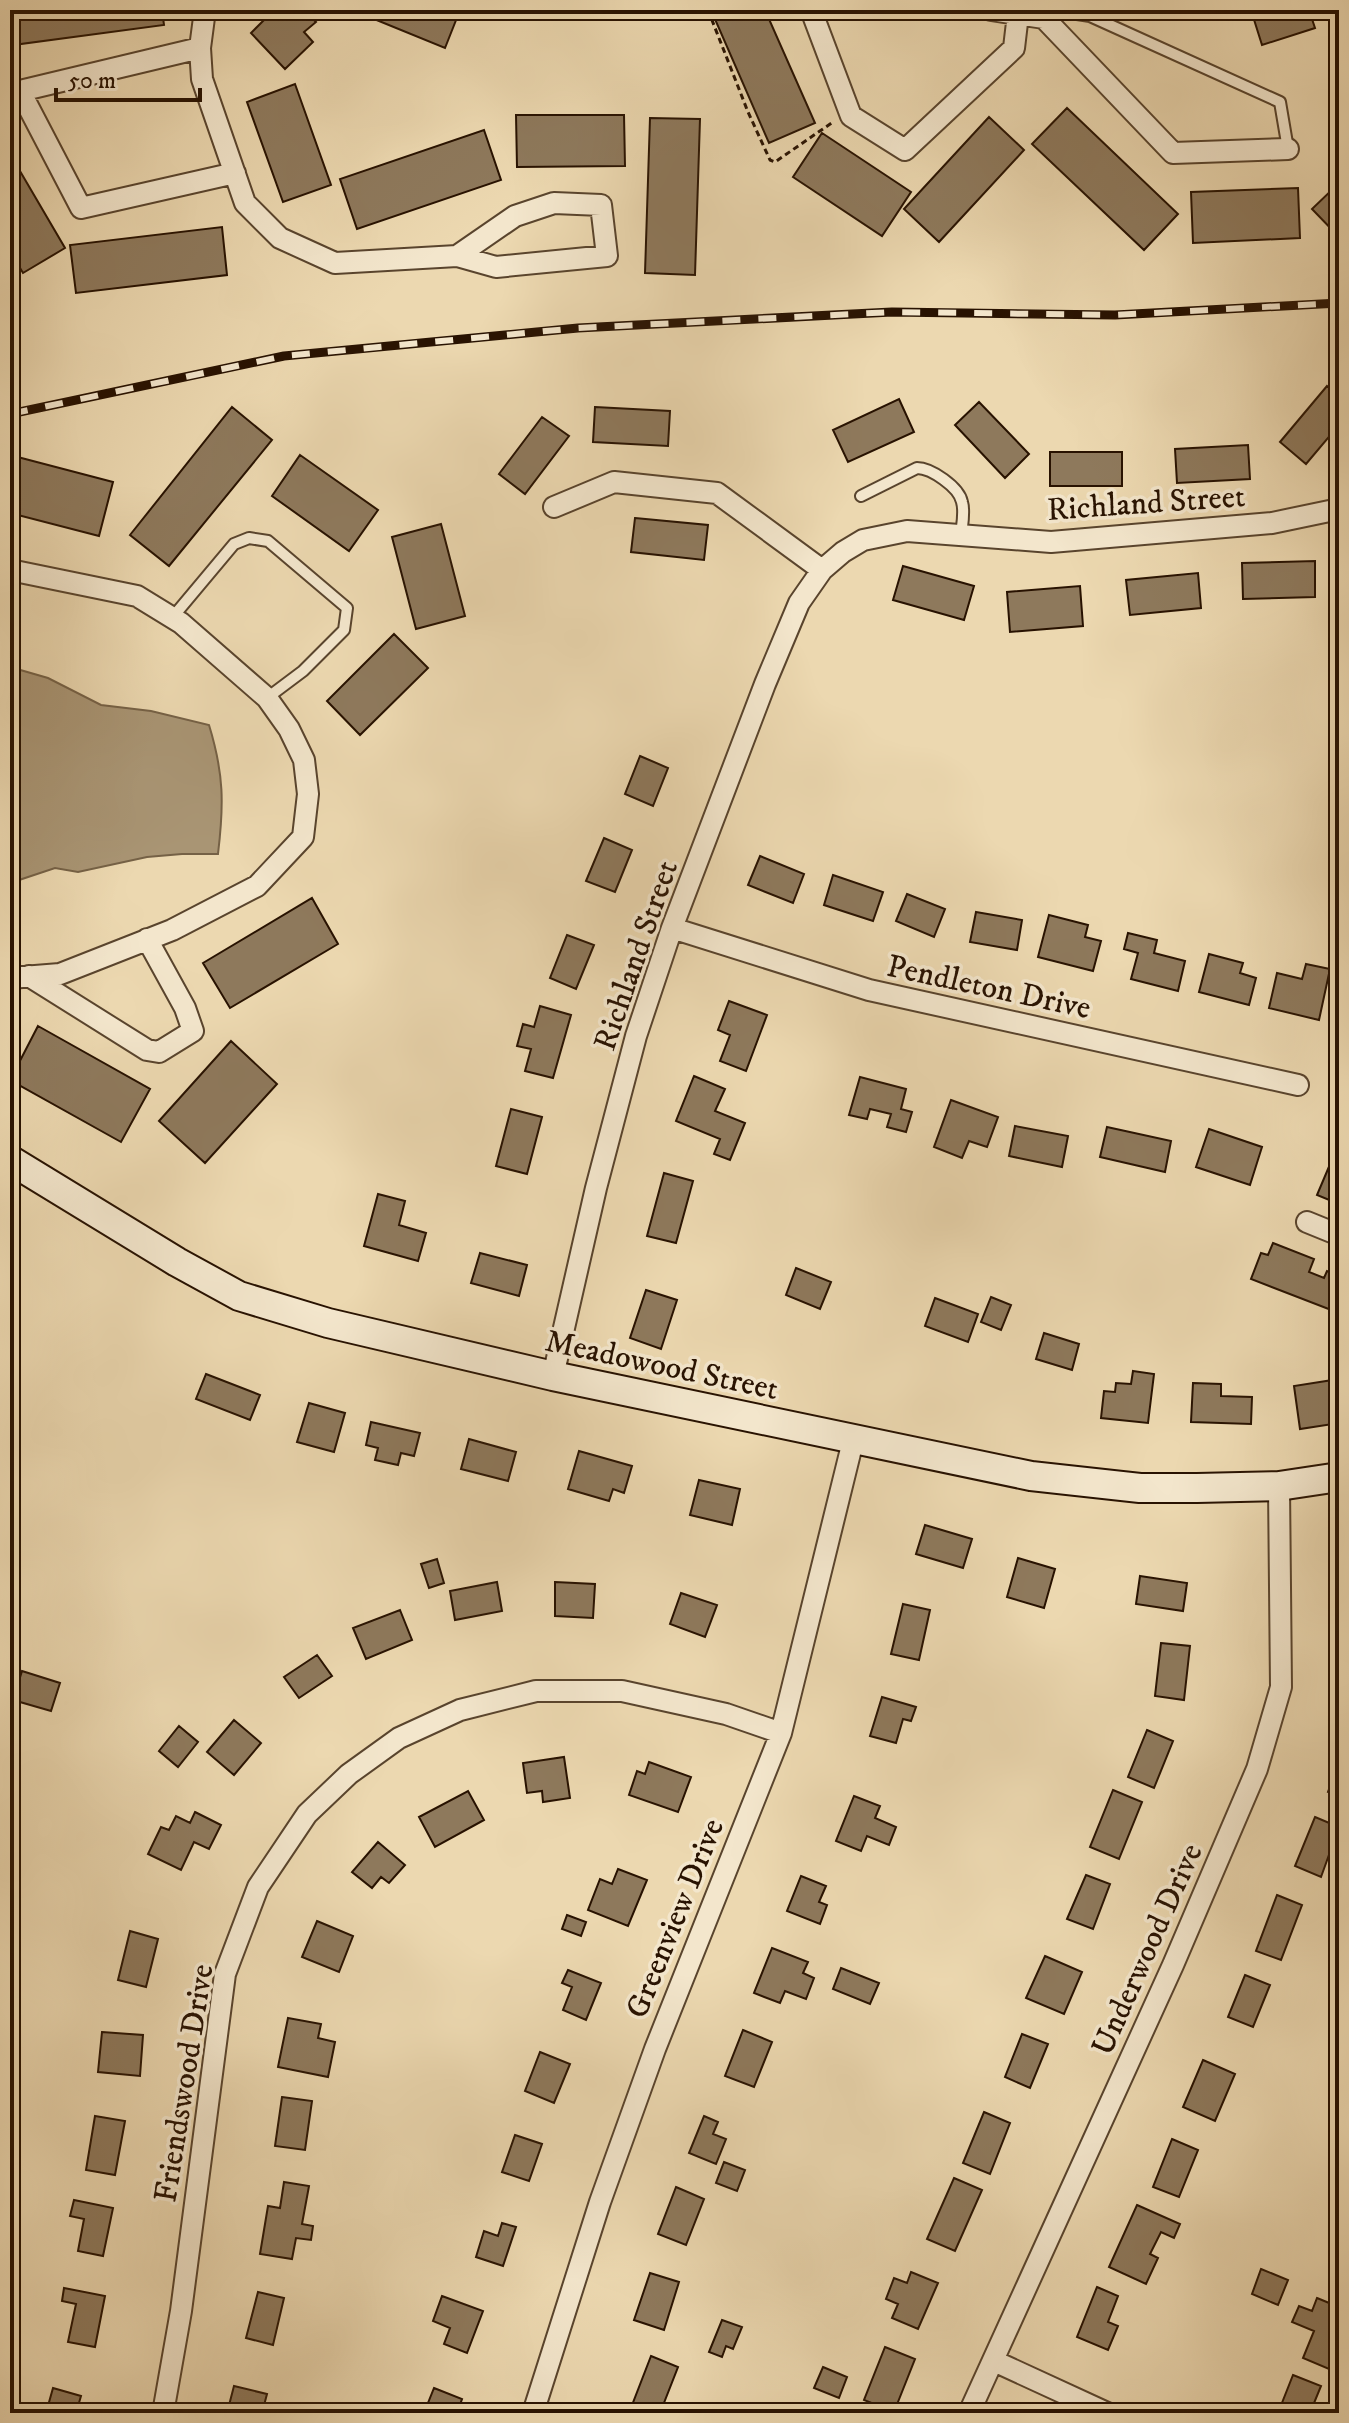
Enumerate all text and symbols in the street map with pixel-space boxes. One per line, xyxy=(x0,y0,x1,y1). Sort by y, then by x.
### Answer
scale bar xyxy=(56,52,200,102)
text: 50 m xyxy=(68,66,116,96)
street label: Richland Street xyxy=(1046,477,1247,531)
street label: Richland Street xyxy=(586,855,688,1056)
street label: Pendleton Drive xyxy=(883,947,1094,1029)
street label: Meadowood Street xyxy=(541,1322,782,1410)
street label: Greenview Drive xyxy=(618,1813,734,2024)
street label: Underwood Drive xyxy=(1083,1838,1212,2062)
street label: Friendswood Drive xyxy=(146,1961,224,2205)

